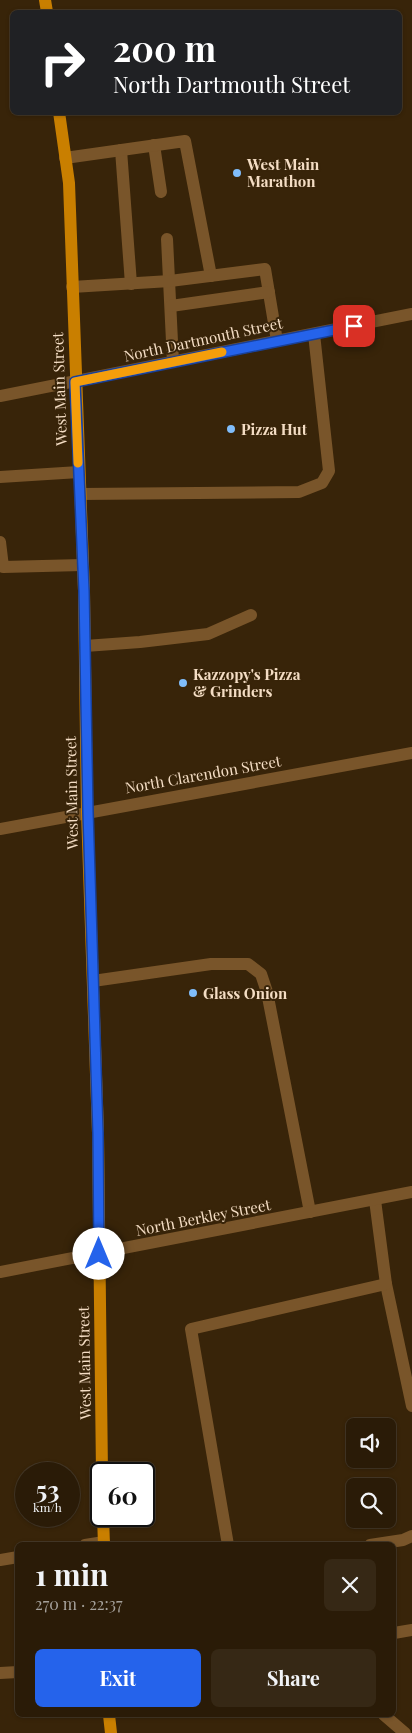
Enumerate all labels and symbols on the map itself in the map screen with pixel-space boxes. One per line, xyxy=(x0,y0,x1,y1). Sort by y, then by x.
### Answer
place label: West Main Marathon xyxy=(246,154,320,191)
marker: West Main Marathon xyxy=(231,167,243,179)
pin xyxy=(333,305,375,347)
street label: North Dartmouth Street xyxy=(122,312,285,366)
street label: West Main Street xyxy=(47,331,71,447)
place label: Pizza Hut xyxy=(241,419,308,439)
marker: Pizza Hut xyxy=(225,423,237,435)
place label: Kazzopy's Pizza & Grinders xyxy=(193,664,301,701)
marker: Kazzopy's Pizza & Grinders xyxy=(177,677,189,689)
street label: West Main Street xyxy=(60,735,82,851)
street label: North Clarendon Street xyxy=(123,750,283,798)
place label: Glass Onion xyxy=(203,983,288,1003)
marker: Glass Onion xyxy=(187,987,199,999)
street label: North Berkley Street xyxy=(134,1194,273,1240)
position arrow xyxy=(72,1227,124,1279)
street label: West Main Street xyxy=(73,1305,95,1421)
speed limit sign: 60 xyxy=(90,1462,155,1527)

